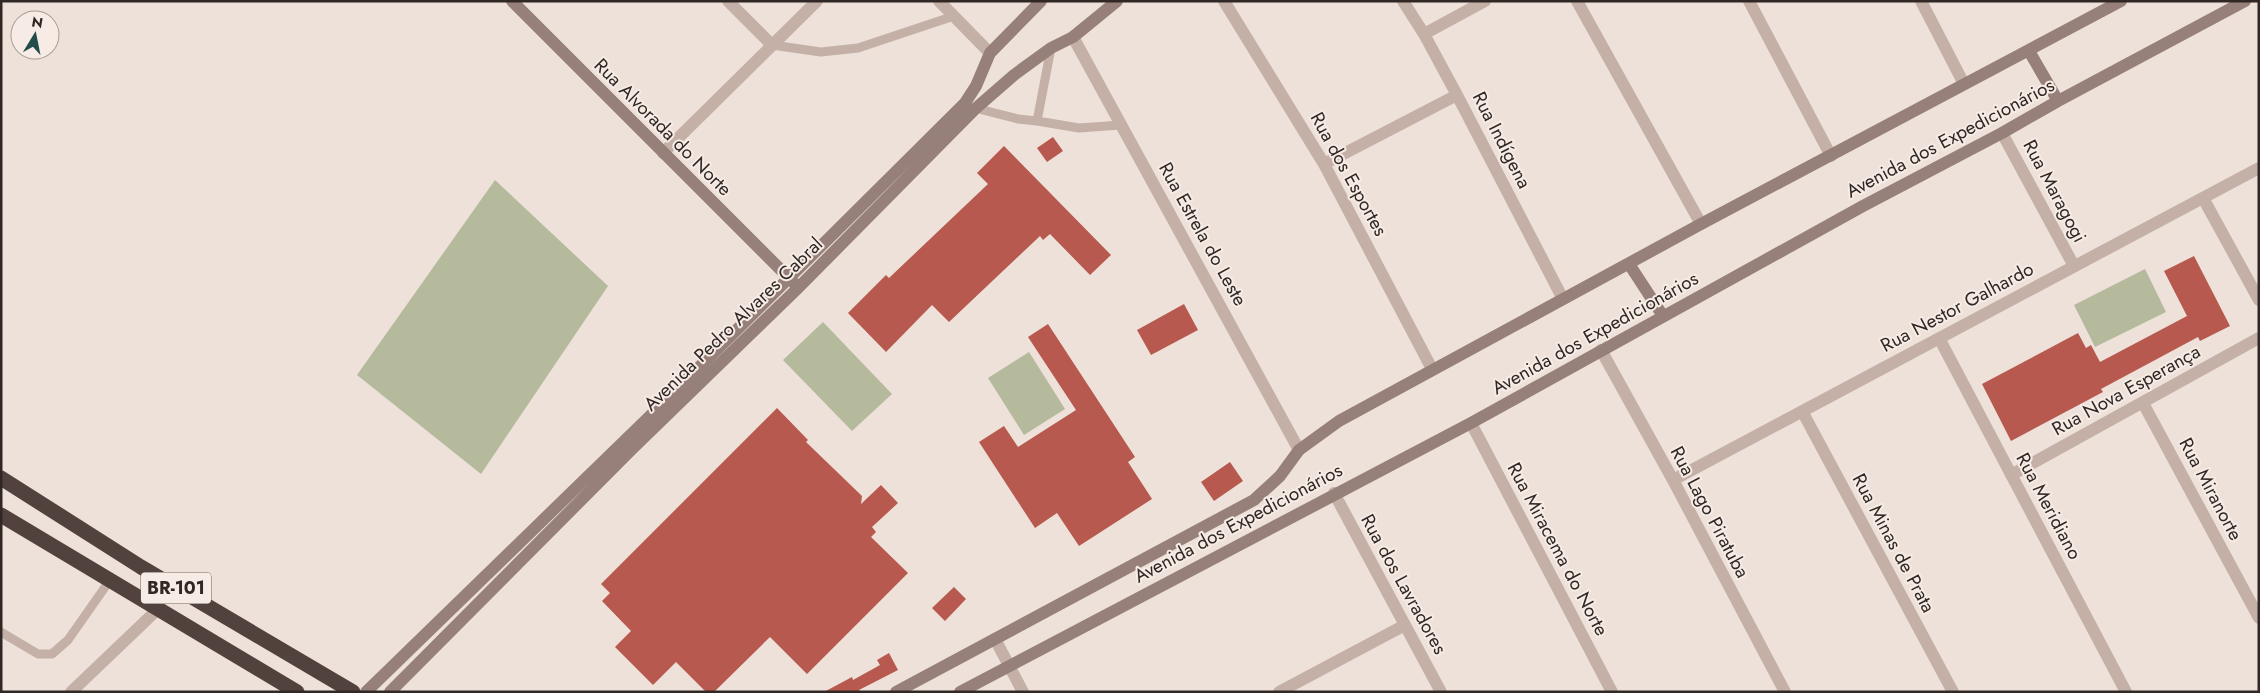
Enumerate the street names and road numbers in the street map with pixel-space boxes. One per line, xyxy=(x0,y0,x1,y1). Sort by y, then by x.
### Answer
street label: Rua Alvorada do Norte xyxy=(588,52,738,202)
street label: Avenida dos Expedicionários xyxy=(1841,71,2059,204)
street label: Rua Indígena xyxy=(1466,87,1538,193)
street label: Rua dos Esportes xyxy=(1304,107,1394,241)
street label: Rua Maragogi xyxy=(2017,135,2093,247)
street label: Rua Estrela do Leste xyxy=(1152,157,1254,311)
street label: Avenida Pedro Alvares Cabral xyxy=(637,231,829,417)
street label: Rua Nestor Galhardo xyxy=(1876,255,2038,359)
street label: Avenida dos Expedicionários xyxy=(1487,265,1704,401)
street label: Rua Nova Esperança xyxy=(2047,338,2205,442)
street label: Rua Miranorte xyxy=(2173,433,2249,545)
street label: Rua Lago Piratuba xyxy=(1664,441,1756,583)
street label: Rua Meridiano xyxy=(2010,448,2088,564)
street label: Avenida dos Expedicionários xyxy=(1129,456,1347,589)
street label: Rua Miracema do Norte xyxy=(1501,458,1615,641)
street label: Rua Minas de Prata xyxy=(1846,469,1942,617)
street label: Rua dos Lavradores xyxy=(1354,509,1454,659)
road number: BR-101 xyxy=(141,572,211,604)

